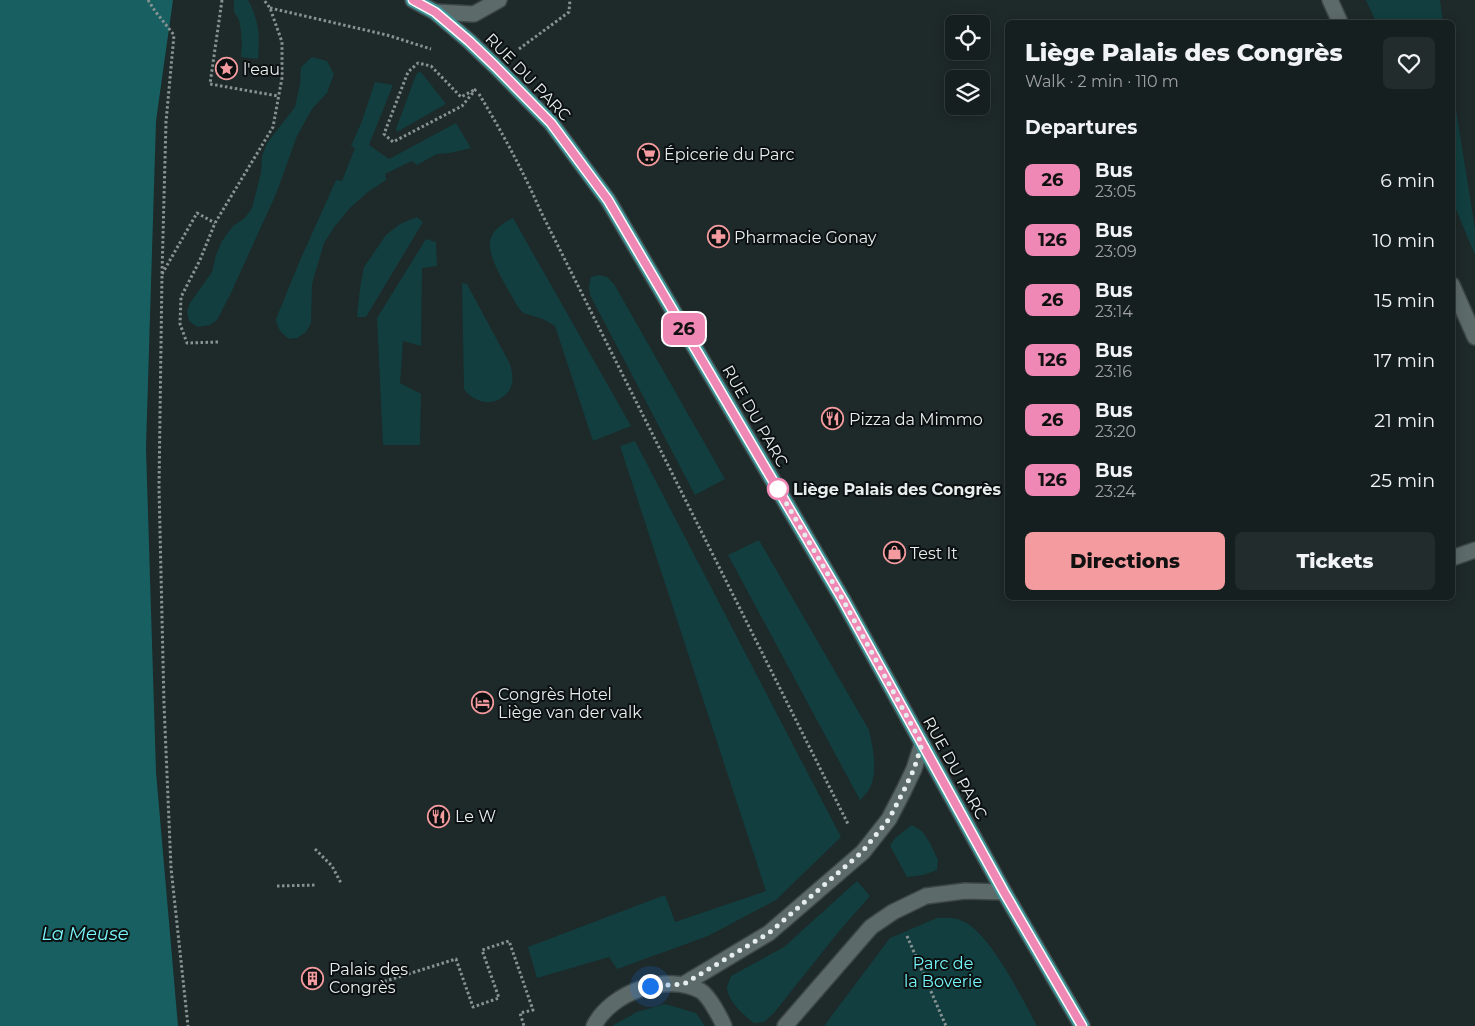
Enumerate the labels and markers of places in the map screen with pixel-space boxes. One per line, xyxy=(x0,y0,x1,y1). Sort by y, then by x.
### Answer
place icon: l'eau xyxy=(215,57,239,81)
place label: l'eau xyxy=(243,60,280,79)
supermarket icon: Épicerie du Parc xyxy=(636,142,660,166)
place label: Épicerie du Parc xyxy=(664,145,795,164)
pharmacy icon: Pharmacie Gonay xyxy=(706,225,730,249)
place label: Pharmacie Gonay xyxy=(734,228,877,247)
restaurant icon: Pizza da Mimmo xyxy=(821,407,845,431)
place label: Pizza da Mimmo xyxy=(849,410,983,429)
marker: Liège Palais des Congrès xyxy=(767,478,789,500)
place label: Liège Palais des Congrès xyxy=(793,480,1001,499)
shop icon: Test It xyxy=(882,541,906,565)
place label: Test It xyxy=(910,544,958,563)
place label: Congrès Hotel Liège van der valk xyxy=(498,685,642,722)
hotel icon: Congrès Hotel Liège van der valk xyxy=(470,691,494,715)
restaurant icon: Le W xyxy=(427,804,451,828)
place label: Le W xyxy=(455,807,496,826)
place label: Palais des Congrès xyxy=(329,960,408,997)
building icon: Palais des Congrès xyxy=(301,966,325,990)

